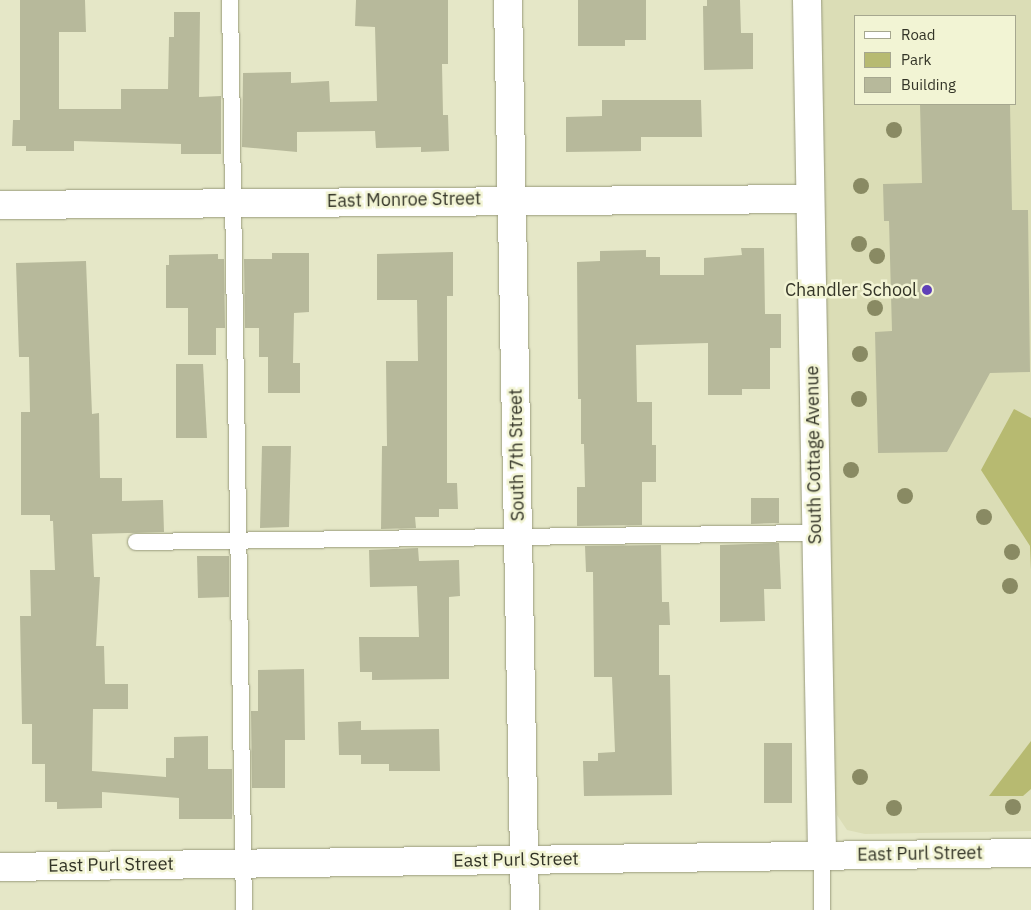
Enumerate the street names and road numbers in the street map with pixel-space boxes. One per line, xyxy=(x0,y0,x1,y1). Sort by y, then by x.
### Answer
street label: East Monroe Street xyxy=(327,188,481,212)
street label: South Cottage Avenue xyxy=(802,366,826,544)
street label: South 7th Street xyxy=(505,389,529,521)
street label: East Purl Street xyxy=(857,842,983,866)
street label: East Purl Street xyxy=(453,848,579,872)
street label: East Purl Street xyxy=(48,853,174,877)

